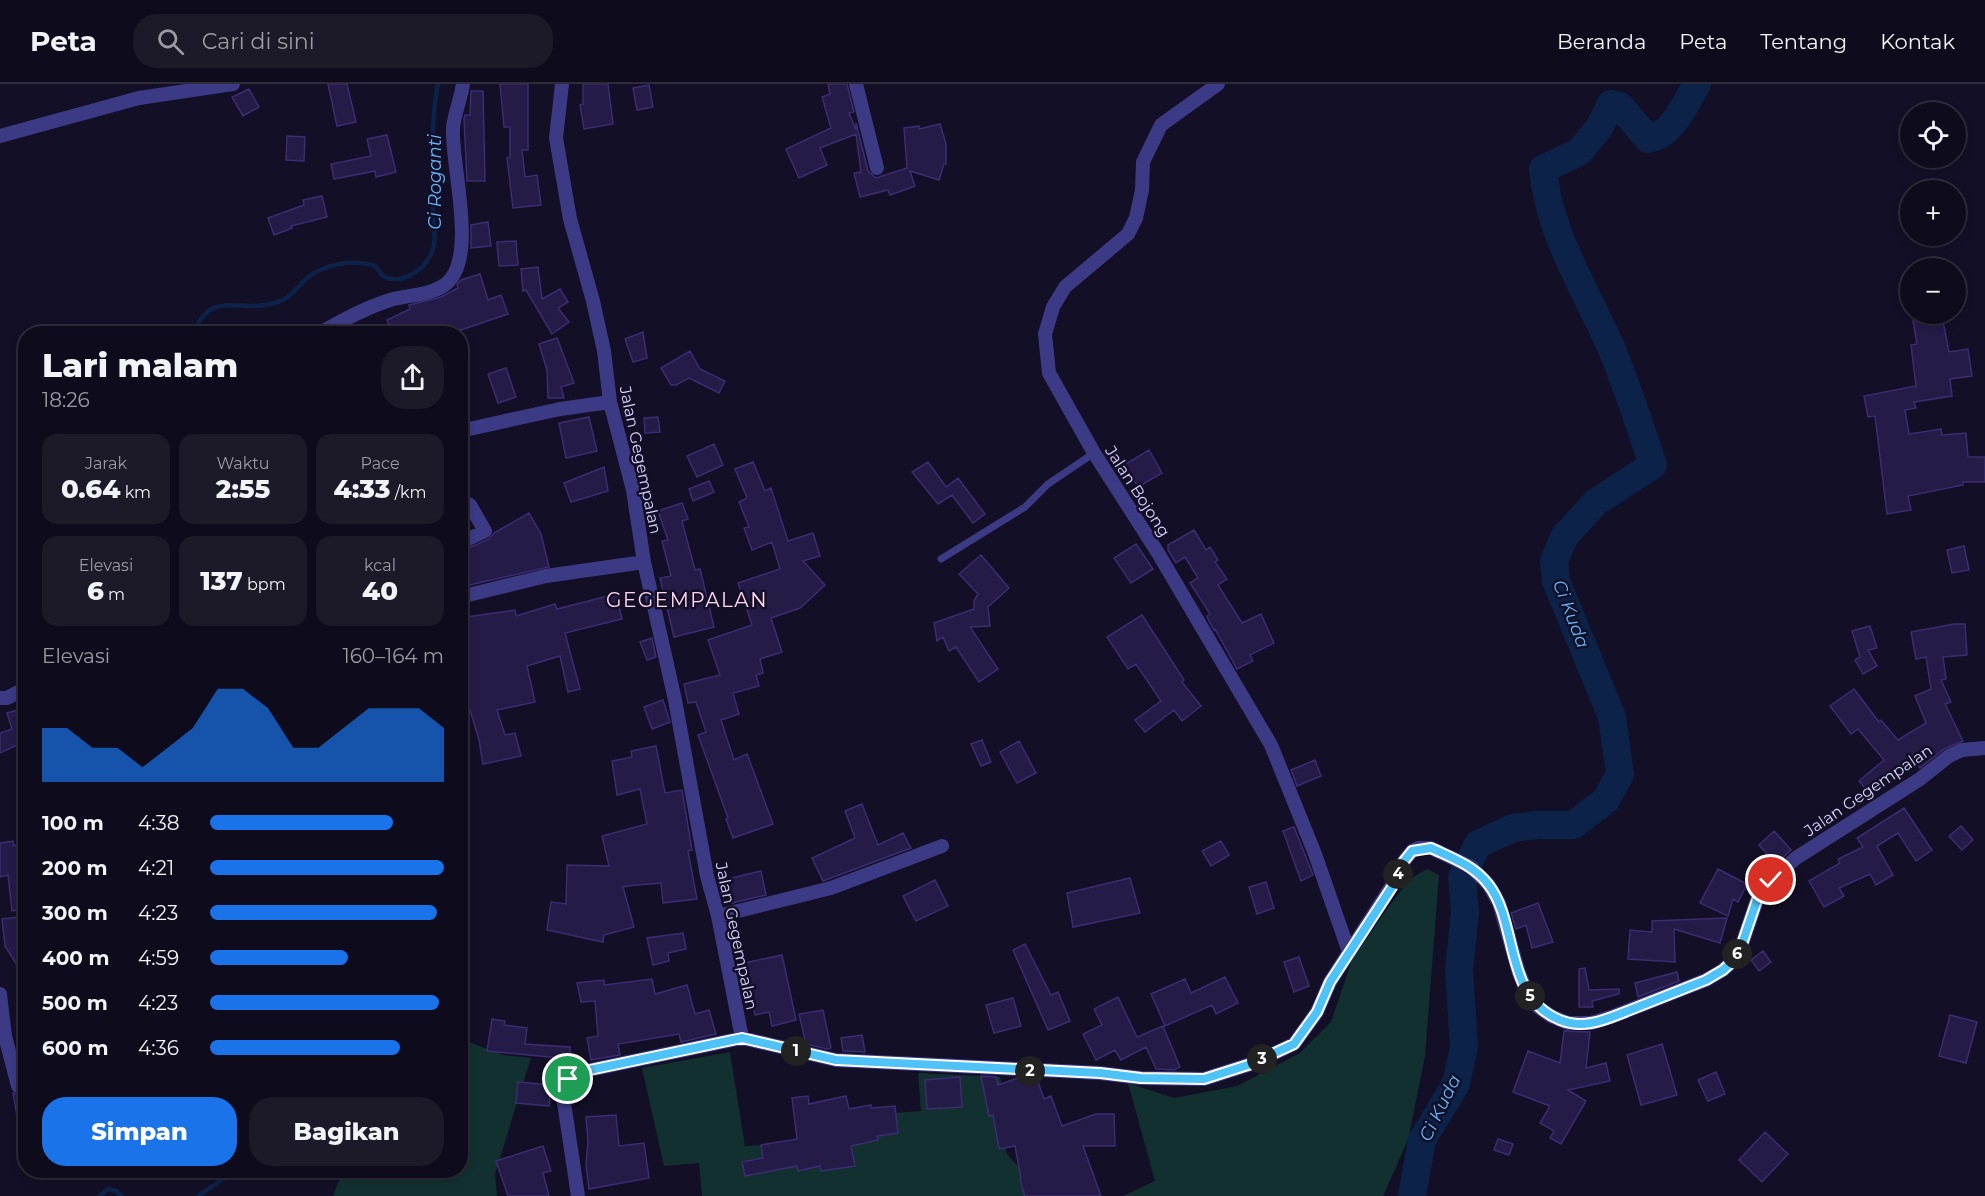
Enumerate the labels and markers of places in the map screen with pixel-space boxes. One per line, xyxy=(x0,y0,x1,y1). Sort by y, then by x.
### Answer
pin xyxy=(1745,854,1796,905)
pin: 4 xyxy=(1383,859,1413,889)
pin: 6 xyxy=(1722,939,1752,969)
pin: 5 xyxy=(1515,981,1545,1011)
pin: 1 xyxy=(781,1036,811,1066)
pin: 3 xyxy=(1247,1044,1277,1074)
pin xyxy=(542,1053,593,1104)
pin: 2 xyxy=(1015,1056,1045,1086)

